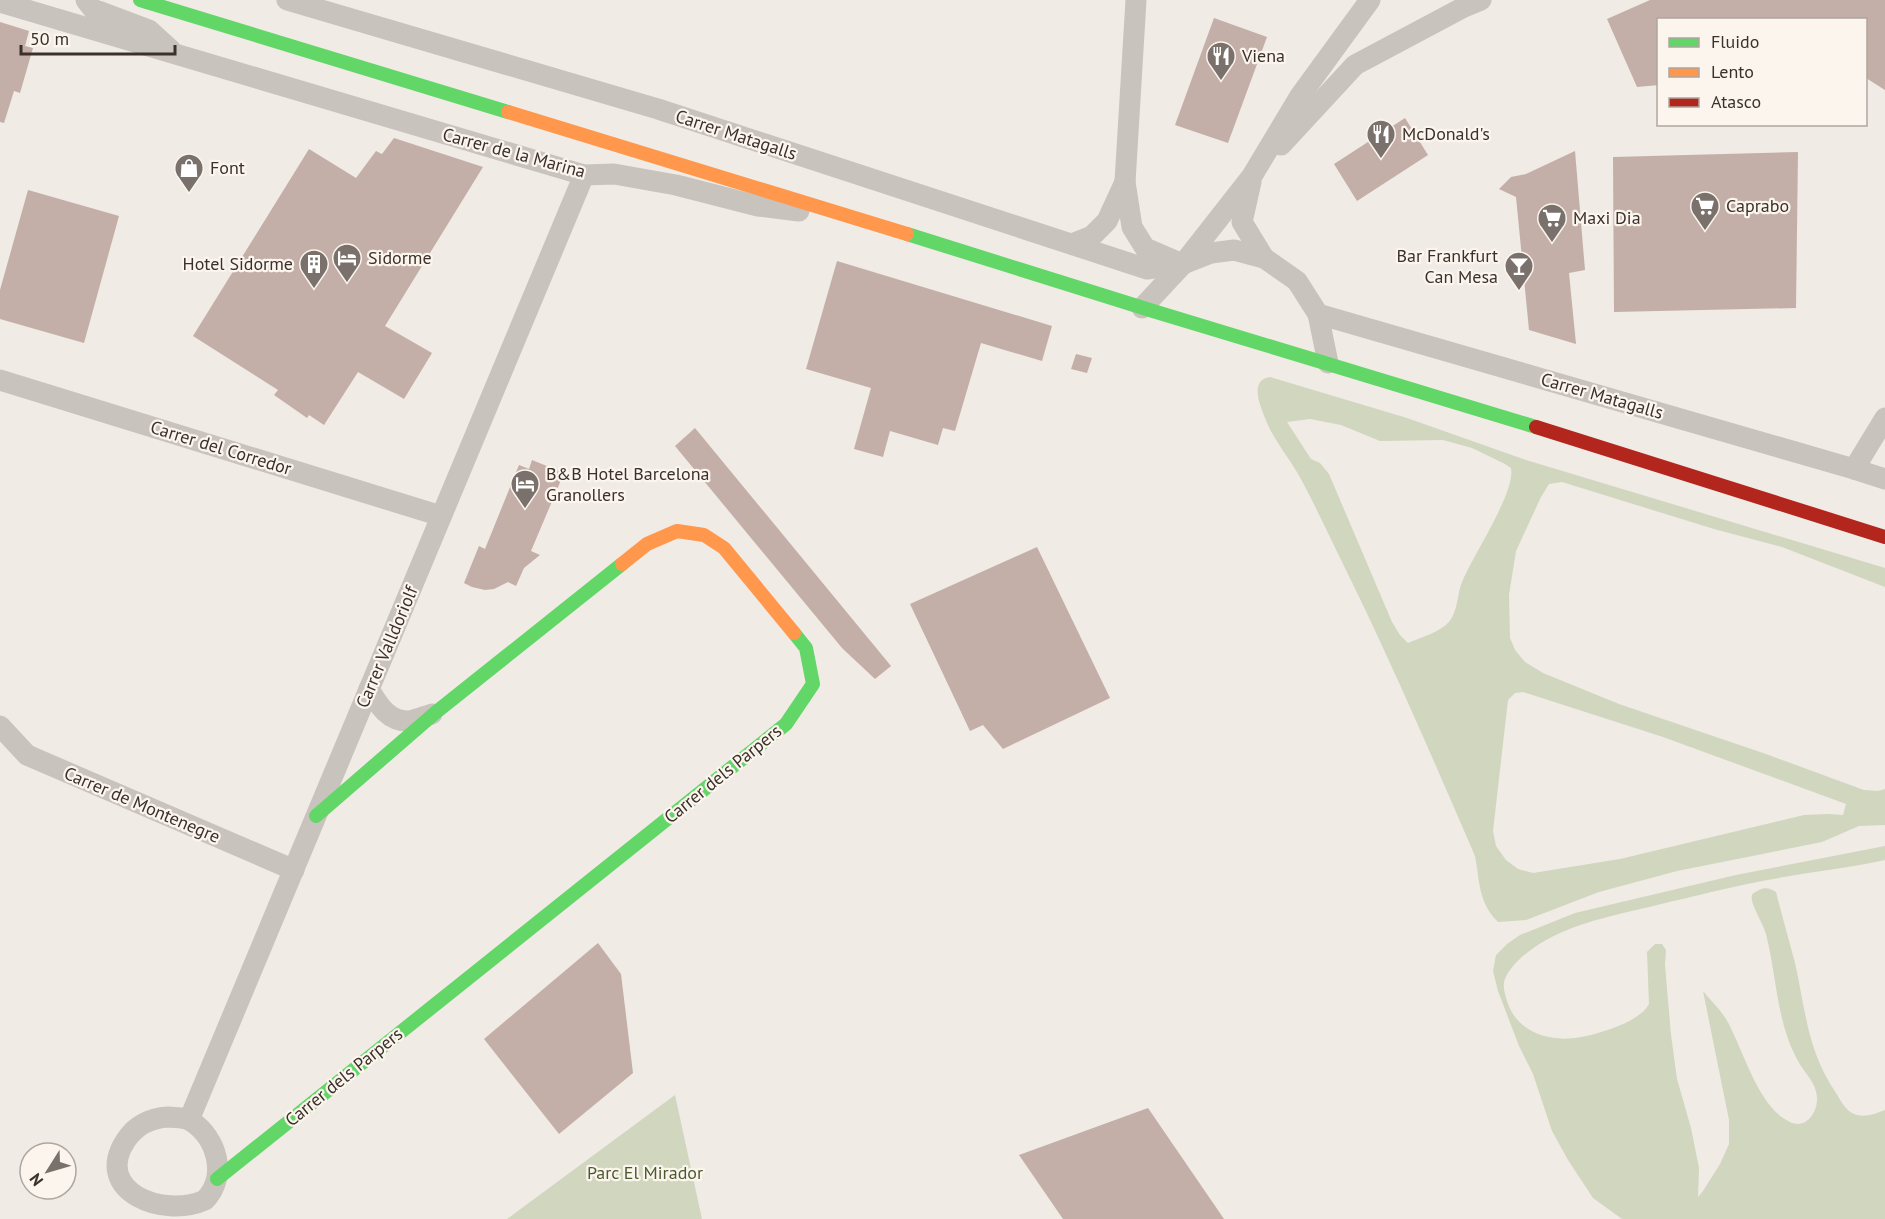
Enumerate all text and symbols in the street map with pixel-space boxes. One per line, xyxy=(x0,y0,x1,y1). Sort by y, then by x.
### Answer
scale bar xyxy=(21,18,176,56)
legend xyxy=(1657,18,1867,126)
text: 50 m xyxy=(30,27,69,50)
text: Fluido xyxy=(1711,30,1759,53)
restaurant icon: Viena xyxy=(1205,40,1237,82)
place label: Viena xyxy=(1241,44,1285,67)
text: Lento xyxy=(1711,60,1754,83)
text: Atasco xyxy=(1711,90,1761,113)
street label: Carrer Matagalls xyxy=(673,104,800,165)
restaurant icon: McDonald's xyxy=(1365,118,1397,160)
street label: Carrer de la Marina xyxy=(440,122,588,183)
place label: McDonald's xyxy=(1402,122,1490,145)
shop icon: Font xyxy=(173,152,205,194)
place label: Font xyxy=(210,156,245,179)
supermarket icon: Caprabo xyxy=(1689,190,1721,232)
place label: Caprabo xyxy=(1726,194,1789,217)
supermarket icon: Maxi Dia xyxy=(1536,202,1568,244)
place label: Maxi Dia xyxy=(1573,206,1641,229)
hotel icon: Sidorme xyxy=(331,242,363,284)
place label: Bar Frankfurt Can Mesa xyxy=(1397,244,1498,288)
place label: Sidorme xyxy=(368,246,432,269)
building icon: Hotel Sidorme xyxy=(298,248,330,290)
bar icon: Bar Frankfurt Can Mesa xyxy=(1503,250,1535,292)
place label: Hotel Sidorme xyxy=(183,252,293,275)
street label: Carrer Matagalls xyxy=(1538,367,1666,424)
street label: Carrer del Corredor xyxy=(148,415,294,480)
place label: B&B Hotel Barcelona Granollers xyxy=(546,462,709,506)
hotel icon: B&B Hotel Barcelona Granollers xyxy=(509,468,541,510)
street label: Carrer Valldoriolf xyxy=(350,581,423,711)
street label: Carrer dels Parpers xyxy=(659,719,786,828)
street label: Carrer de Montenegre xyxy=(61,761,224,848)
street label: Carrer dels Parpers xyxy=(280,1022,407,1131)
north arrow xyxy=(18,1141,78,1201)
park label: Parc El Mirador xyxy=(587,1161,703,1184)
text: N xyxy=(25,1170,47,1190)

